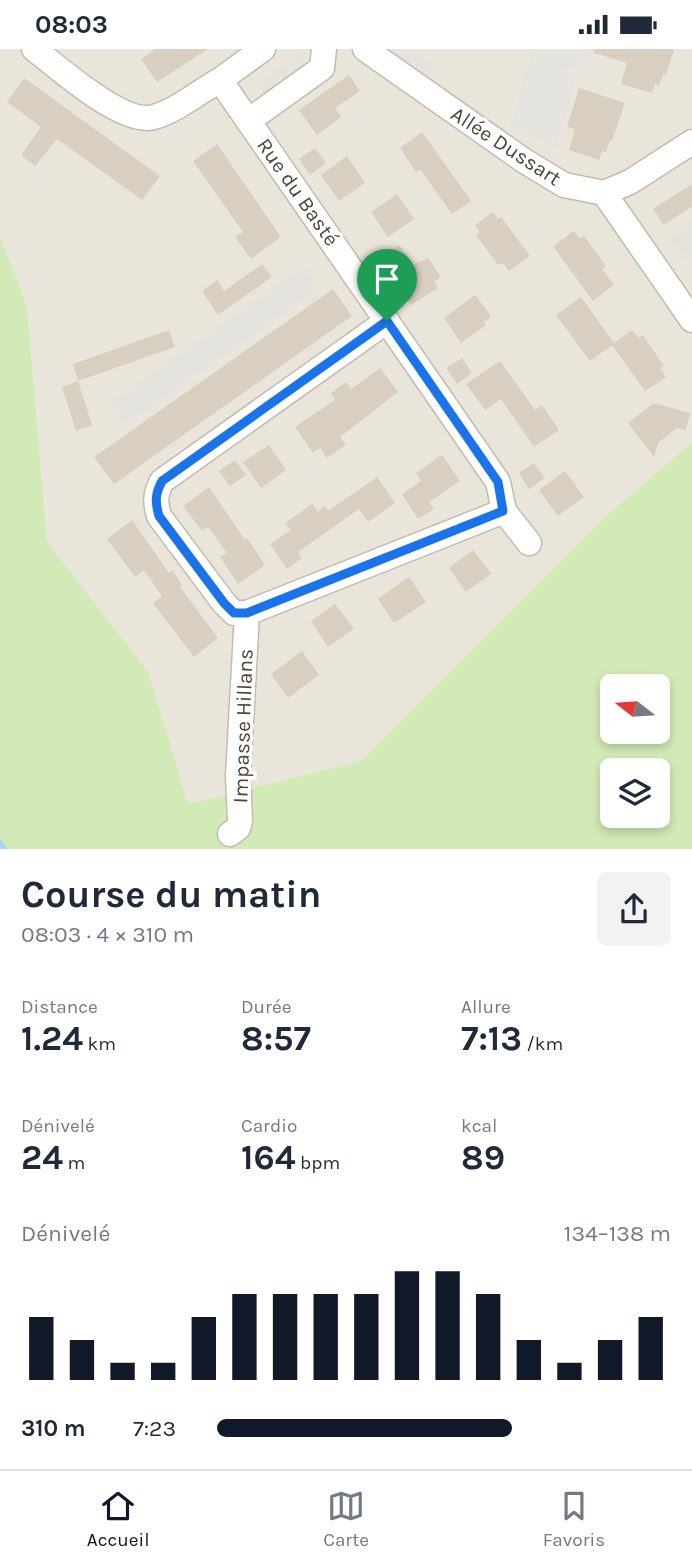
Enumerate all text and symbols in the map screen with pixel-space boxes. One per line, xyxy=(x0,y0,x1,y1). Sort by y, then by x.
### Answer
text: 08:03 xyxy=(35,9,108,40)
street label: Allée Dussart xyxy=(447,102,565,190)
street label: Rue du Basté xyxy=(252,134,344,250)
pin xyxy=(357,249,417,321)
icon: arrive xyxy=(368,260,406,298)
street label: Impasse Hillans xyxy=(228,648,258,804)
north arrow xyxy=(600,674,670,744)
map controls xyxy=(600,674,670,828)
button: layers xyxy=(600,758,670,828)
text: Course du matin xyxy=(21,872,321,917)
button: share xyxy=(597,872,671,946)
text: 08:03 · 4 × 310 m xyxy=(21,921,194,948)
text: Distance xyxy=(21,996,98,1018)
text: Durée xyxy=(241,996,291,1018)
text: Allure xyxy=(461,996,511,1018)
text: 1.24 xyxy=(21,1018,83,1059)
text: 8:57 xyxy=(241,1018,311,1059)
text: 7:13 xyxy=(461,1018,522,1059)
text: km xyxy=(83,1033,116,1055)
text: /km xyxy=(522,1033,563,1055)
text: Dénivelé xyxy=(21,1115,95,1137)
text: Cardio xyxy=(241,1115,297,1137)
text: kcal xyxy=(461,1115,497,1137)
text: 24 xyxy=(21,1137,63,1178)
text: 164 xyxy=(241,1137,296,1178)
text: 89 xyxy=(461,1137,505,1178)
text: m xyxy=(63,1152,85,1174)
text: bpm xyxy=(296,1152,340,1174)
text: Dénivelé xyxy=(21,1220,110,1247)
text: 134–138 m xyxy=(564,1220,671,1247)
text: 310 m xyxy=(21,1415,86,1442)
text: 7:23 xyxy=(133,1415,176,1442)
tab: Accueil xyxy=(87,1487,150,1551)
tab: Carte xyxy=(323,1487,369,1551)
tab: Favoris xyxy=(543,1487,605,1551)

